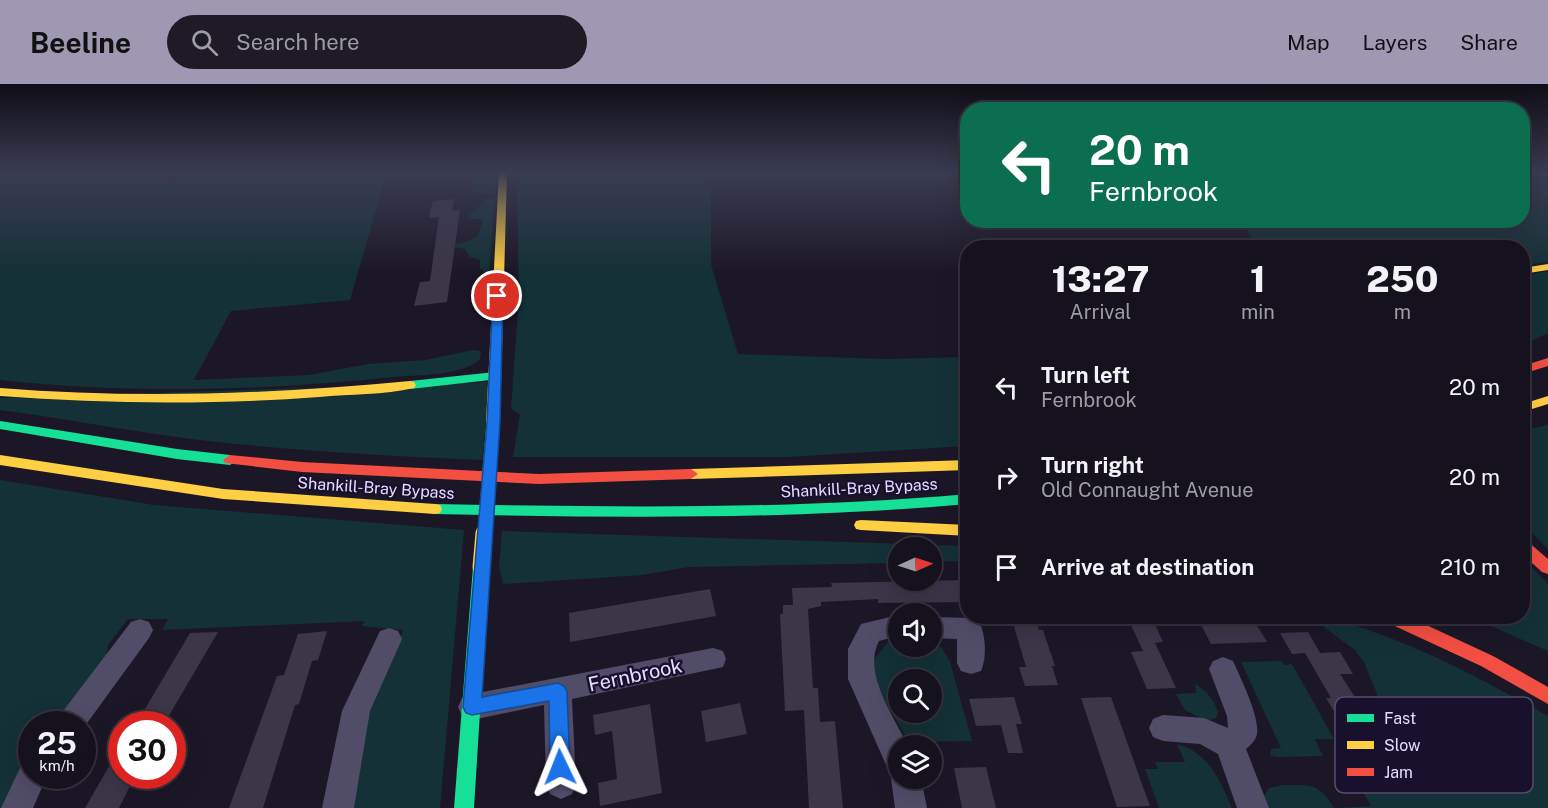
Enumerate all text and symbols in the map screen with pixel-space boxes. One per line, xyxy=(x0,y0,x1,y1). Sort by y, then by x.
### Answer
search box xyxy=(167,15,587,69)
text: Beeline xyxy=(30,26,131,59)
icon: search xyxy=(188,26,221,59)
text: Search here xyxy=(236,29,360,55)
text: Map xyxy=(1287,30,1330,55)
text: Layers xyxy=(1363,30,1427,55)
text: Share xyxy=(1460,30,1518,55)
text: 20 m xyxy=(1089,125,1190,174)
icon: left xyxy=(990,126,1068,204)
text: Fernbrook xyxy=(1089,175,1218,207)
text: 13:27 xyxy=(1052,258,1149,300)
text: 1 xyxy=(1250,258,1266,300)
text: 250 xyxy=(1366,258,1438,300)
pin xyxy=(471,270,522,321)
icon: arrive xyxy=(480,279,513,312)
text: Arrival xyxy=(1070,300,1131,324)
text: min xyxy=(1241,300,1275,324)
text: m xyxy=(1394,300,1411,324)
text: Turn left xyxy=(1041,362,1130,388)
icon: left xyxy=(990,371,1023,404)
text: 20 m xyxy=(1449,374,1500,400)
text: Fernbrook xyxy=(1041,388,1137,412)
text: Turn right xyxy=(1041,452,1144,478)
icon: right xyxy=(990,461,1023,494)
text: 20 m xyxy=(1449,464,1500,490)
street label: Shankill-Bray Bypass xyxy=(297,473,455,503)
street label: Shankill-Bray Bypass xyxy=(780,474,938,502)
text: Old Connaught Avenue xyxy=(1041,478,1254,502)
north arrow xyxy=(888,537,942,591)
map controls xyxy=(888,537,942,789)
icon: arrive xyxy=(990,551,1023,584)
text: Arrive at destination xyxy=(1041,554,1254,580)
text: 210 m xyxy=(1440,554,1500,580)
button: sound xyxy=(888,603,942,657)
street label: Fernbrook xyxy=(586,653,684,697)
button: search xyxy=(888,669,942,723)
legend xyxy=(1335,697,1533,793)
text: Fast xyxy=(1384,709,1416,728)
speed limit sign: 30 xyxy=(108,711,186,789)
text: 25 xyxy=(37,725,77,761)
position arrow xyxy=(528,735,592,799)
button: layers xyxy=(888,735,942,789)
text: Slow xyxy=(1384,736,1421,755)
text: km/h xyxy=(39,757,75,774)
text: Jam xyxy=(1384,763,1413,782)

